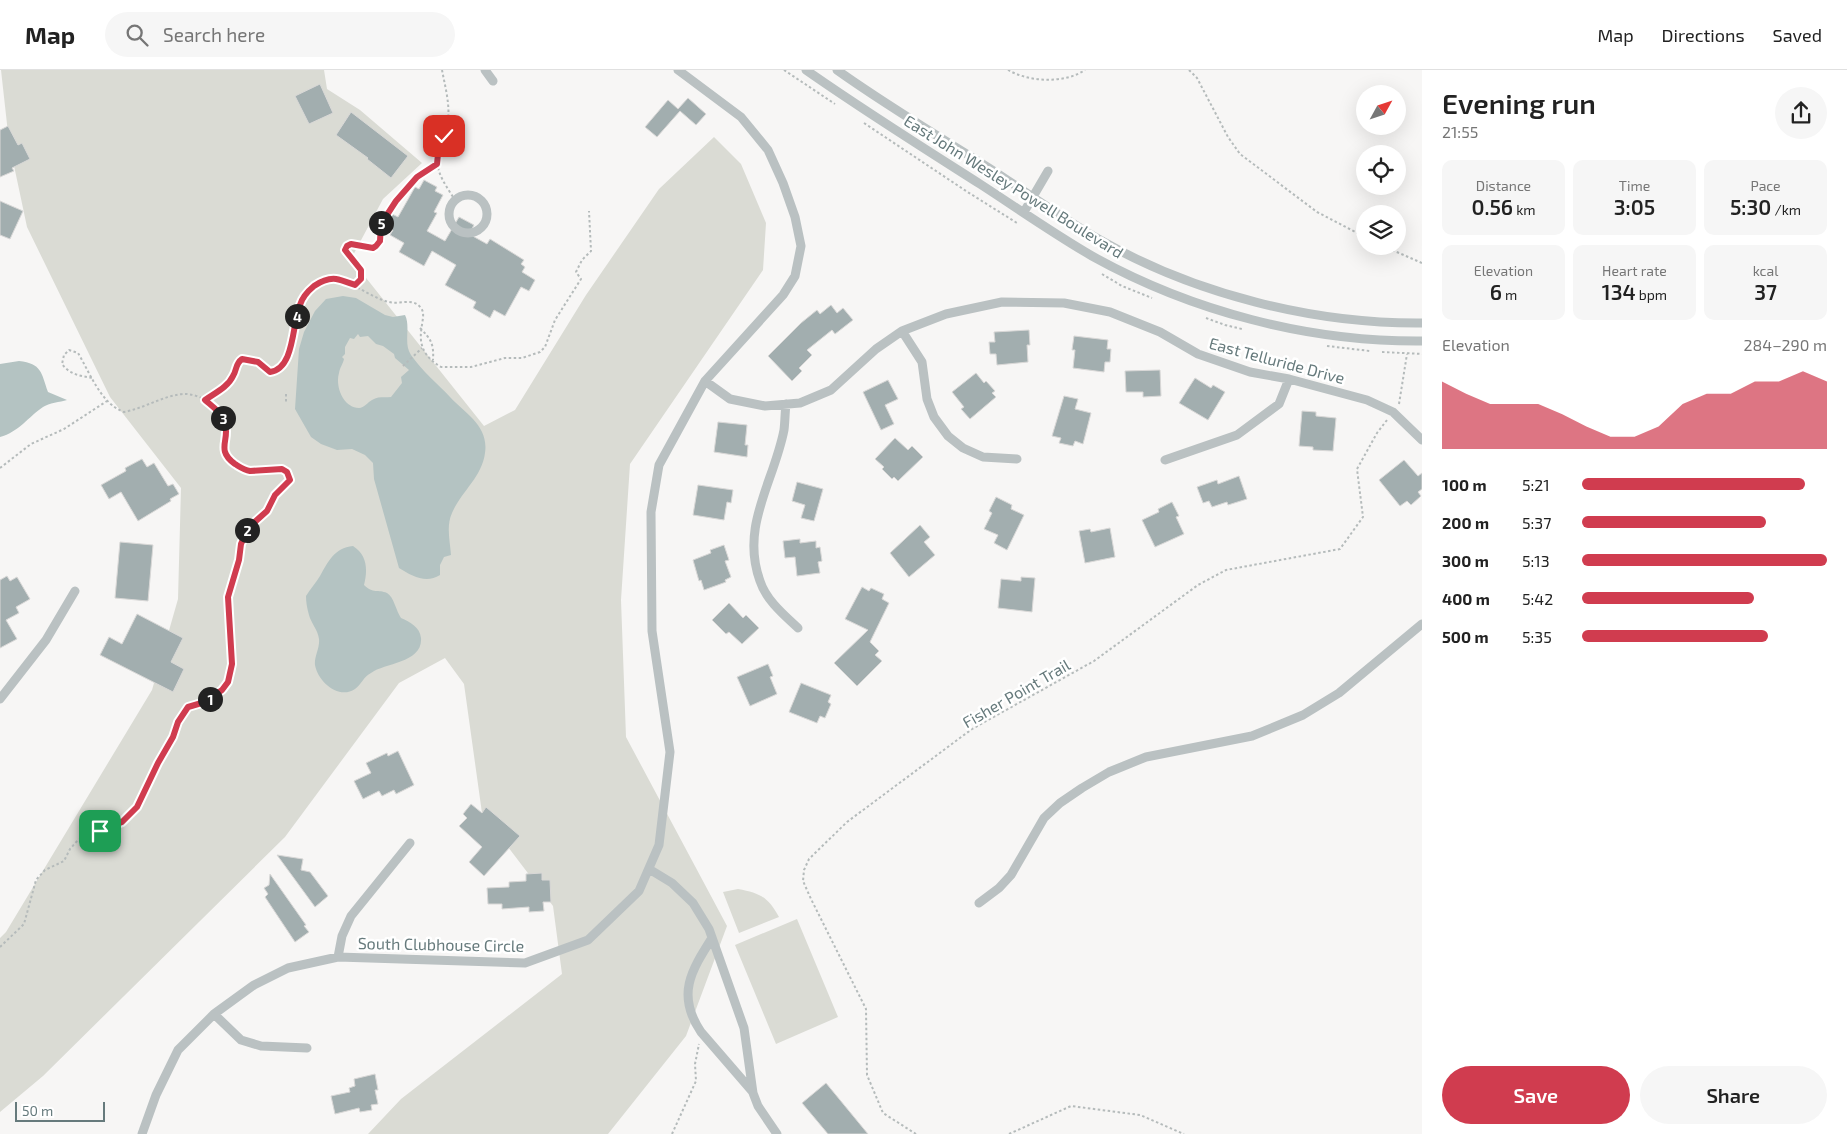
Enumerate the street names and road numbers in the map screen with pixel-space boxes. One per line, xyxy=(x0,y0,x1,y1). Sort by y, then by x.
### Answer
street label: East John Wesley Powell Boulevard xyxy=(901,110,1127,262)
street label: East Telluride Drive xyxy=(1207,333,1347,387)
street label: Fisher Point Trail xyxy=(959,654,1073,731)
street label: South Clubhouse Circle xyxy=(358,933,524,955)

